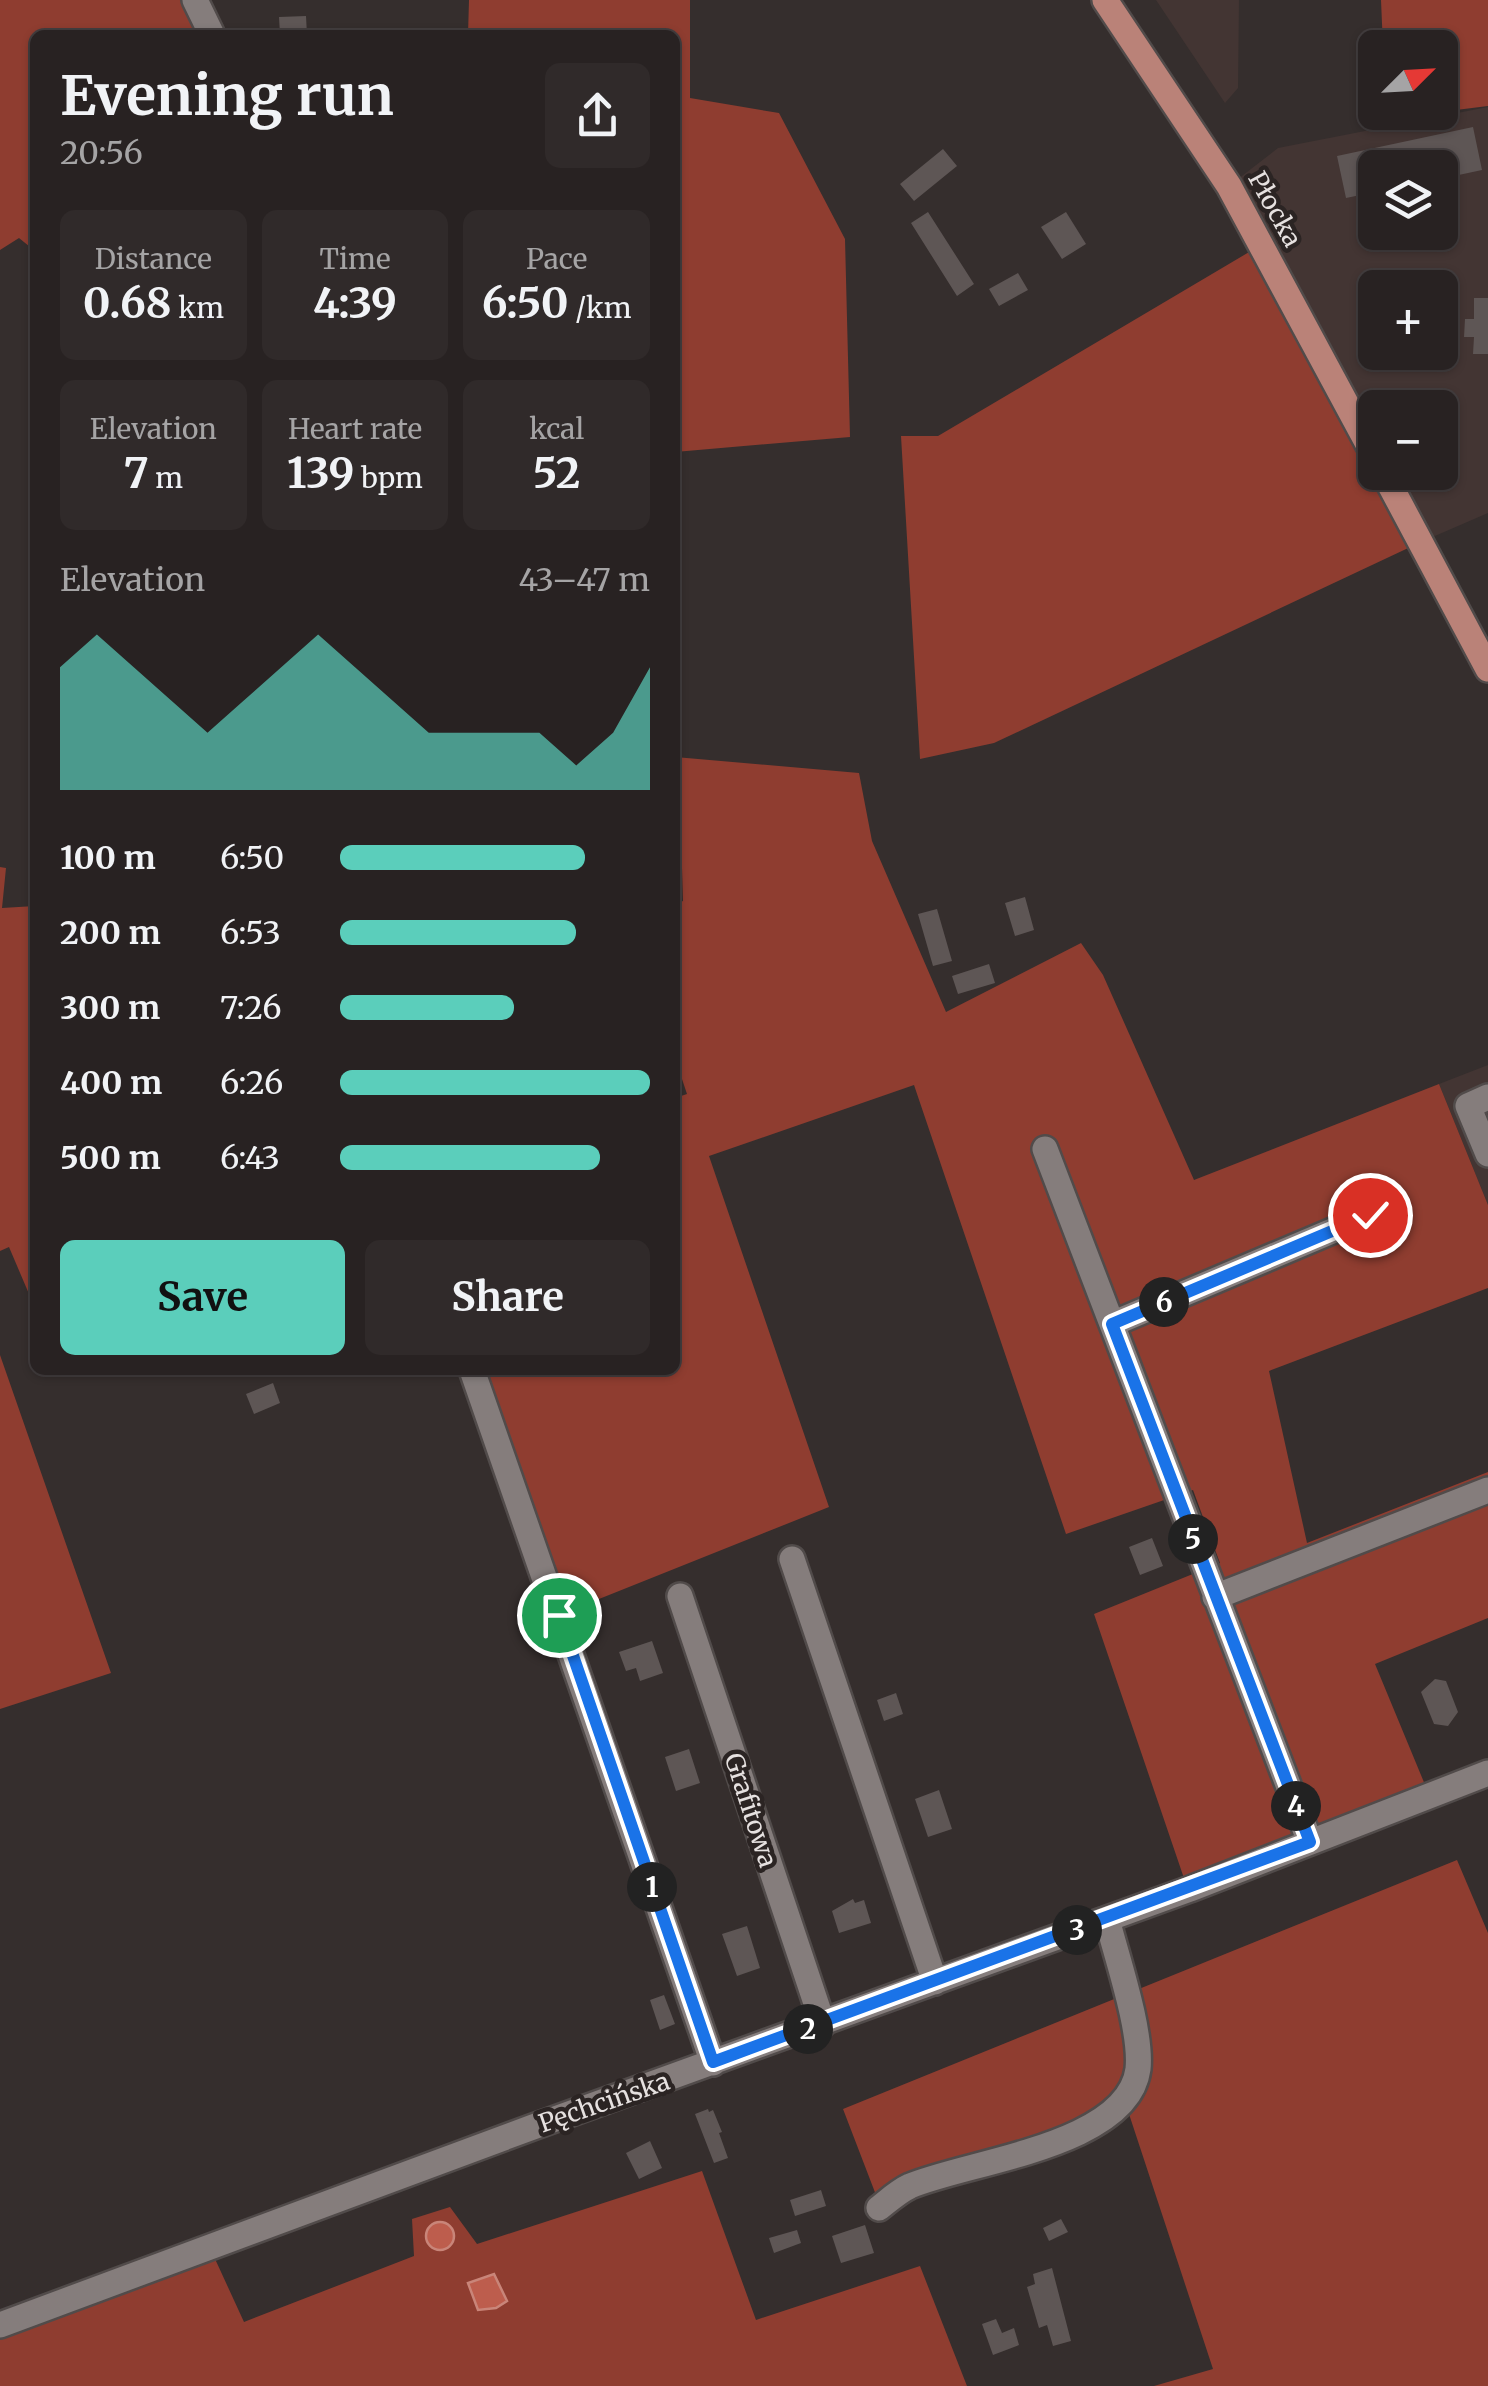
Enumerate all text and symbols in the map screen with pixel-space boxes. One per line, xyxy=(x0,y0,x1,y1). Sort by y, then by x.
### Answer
north arrow xyxy=(1358,30,1458,130)
map controls xyxy=(1358,30,1458,490)
text: Evening run xyxy=(60,61,394,130)
button: share xyxy=(545,63,650,168)
text: 20:56 xyxy=(60,133,143,173)
button: layers xyxy=(1358,150,1458,250)
street label: Płocka xyxy=(1241,166,1309,252)
text: Distance xyxy=(95,241,212,277)
text: Time xyxy=(319,241,390,277)
text: Pace xyxy=(526,241,587,277)
button: + xyxy=(1358,270,1458,370)
text: 0.68 xyxy=(83,277,172,329)
text: 4:39 xyxy=(313,277,397,329)
text: 6:50 xyxy=(482,277,569,329)
text: km xyxy=(172,290,224,326)
text: /km xyxy=(569,290,632,326)
button: − xyxy=(1358,390,1458,490)
text: Elevation xyxy=(90,411,217,447)
text: Heart rate xyxy=(288,411,422,447)
text: kcal xyxy=(529,411,584,447)
text: 7 xyxy=(124,447,149,499)
text: 139 xyxy=(287,447,354,499)
text: 52 xyxy=(533,447,581,499)
text: m xyxy=(149,460,183,496)
text: bpm xyxy=(354,460,423,496)
text: Elevation xyxy=(60,560,205,600)
text: 43–47 m xyxy=(518,560,650,600)
text: 100 m xyxy=(60,838,156,878)
text: 6:50 xyxy=(220,838,284,878)
text: 200 m xyxy=(60,913,161,953)
text: 6:53 xyxy=(220,913,281,953)
text: 300 m xyxy=(60,988,160,1028)
text: 7:26 xyxy=(220,988,282,1028)
text: 400 m xyxy=(60,1063,162,1103)
text: 6:26 xyxy=(220,1063,283,1103)
text: 500 m xyxy=(60,1138,161,1178)
text: 6:43 xyxy=(220,1138,280,1178)
pin xyxy=(1328,1173,1413,1258)
icon: check xyxy=(1343,1188,1398,1243)
button: Save xyxy=(60,1240,345,1355)
button: Share xyxy=(365,1240,650,1355)
pin: 6 xyxy=(1139,1277,1189,1327)
text: 6 xyxy=(1155,1284,1173,1320)
pin: 5 xyxy=(1168,1514,1218,1564)
text: 5 xyxy=(1185,1521,1201,1557)
pin xyxy=(517,1573,602,1658)
icon: arrive xyxy=(532,1588,587,1643)
street label: Grafitowa xyxy=(718,1749,784,1871)
pin: 4 xyxy=(1271,1781,1321,1831)
text: 4 xyxy=(1287,1788,1305,1824)
pin: 1 xyxy=(627,1862,677,1912)
text: 1 xyxy=(646,1869,658,1905)
pin: 3 xyxy=(1052,1905,1102,1955)
text: 3 xyxy=(1069,1912,1085,1948)
pin: 2 xyxy=(783,2004,833,2054)
text: 2 xyxy=(800,2011,816,2047)
street label: Pęchcińska xyxy=(534,2065,674,2139)

